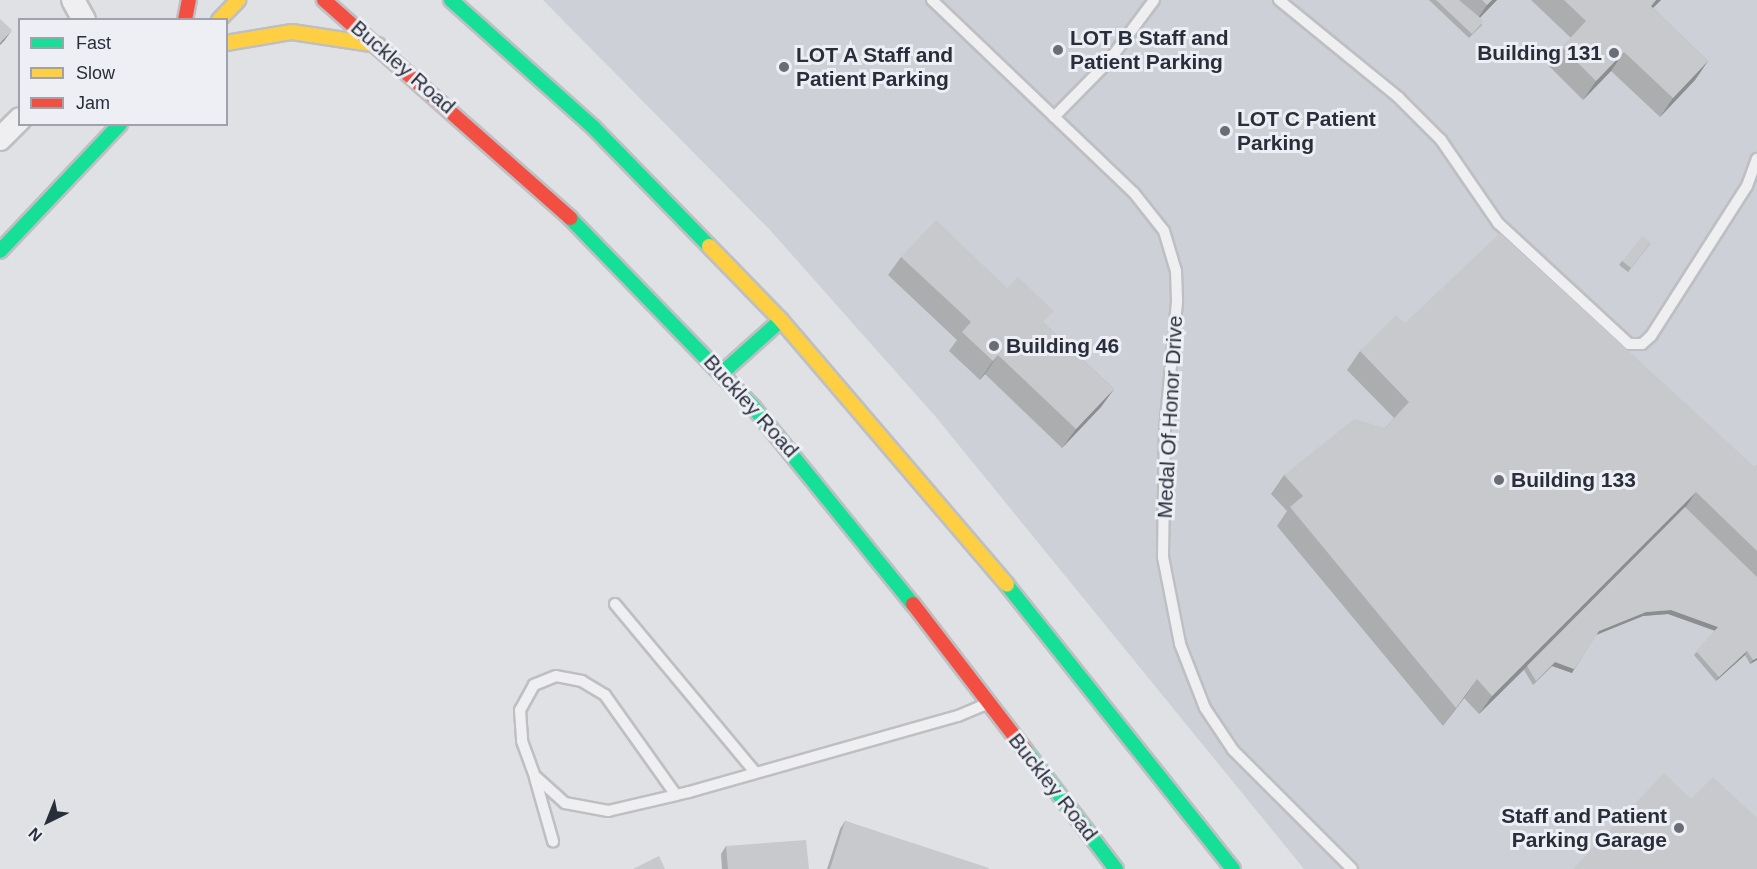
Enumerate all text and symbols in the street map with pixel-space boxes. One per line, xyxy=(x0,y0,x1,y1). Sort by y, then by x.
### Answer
street label: Buckley Road xyxy=(346,15,460,119)
legend xyxy=(18,18,228,126)
place label: LOT B Staff and Patient Parking xyxy=(1070,25,1229,75)
text: Fast xyxy=(76,33,111,53)
place label: Building 131 xyxy=(1477,40,1602,66)
place label: LOT A Staff and Patient Parking xyxy=(796,42,955,92)
marker: LOT B Staff and Patient Parking xyxy=(1051,43,1065,57)
marker: Building 131 xyxy=(1607,46,1621,60)
marker: LOT A Staff and Patient Parking xyxy=(777,60,791,74)
text: Slow xyxy=(76,63,115,83)
text: Jam xyxy=(76,93,110,113)
place label: LOT C Patient Parking xyxy=(1237,106,1376,156)
marker: LOT C Patient Parking xyxy=(1218,124,1232,138)
street label: Medal Of Honor Drive xyxy=(1152,315,1188,519)
place label: Building 46 xyxy=(1006,333,1119,359)
marker: Building 46 xyxy=(987,339,1001,353)
street label: Buckley Road xyxy=(698,349,804,463)
place label: Building 133 xyxy=(1511,467,1636,493)
marker: Building 133 xyxy=(1492,473,1506,487)
street label: Buckley Road xyxy=(1003,728,1103,846)
north arrow xyxy=(18,791,78,851)
place label: Staff and Patient Parking Garage xyxy=(1501,803,1667,853)
marker: Staff and Patient Parking Garage xyxy=(1672,821,1686,835)
text: N xyxy=(25,824,45,845)

